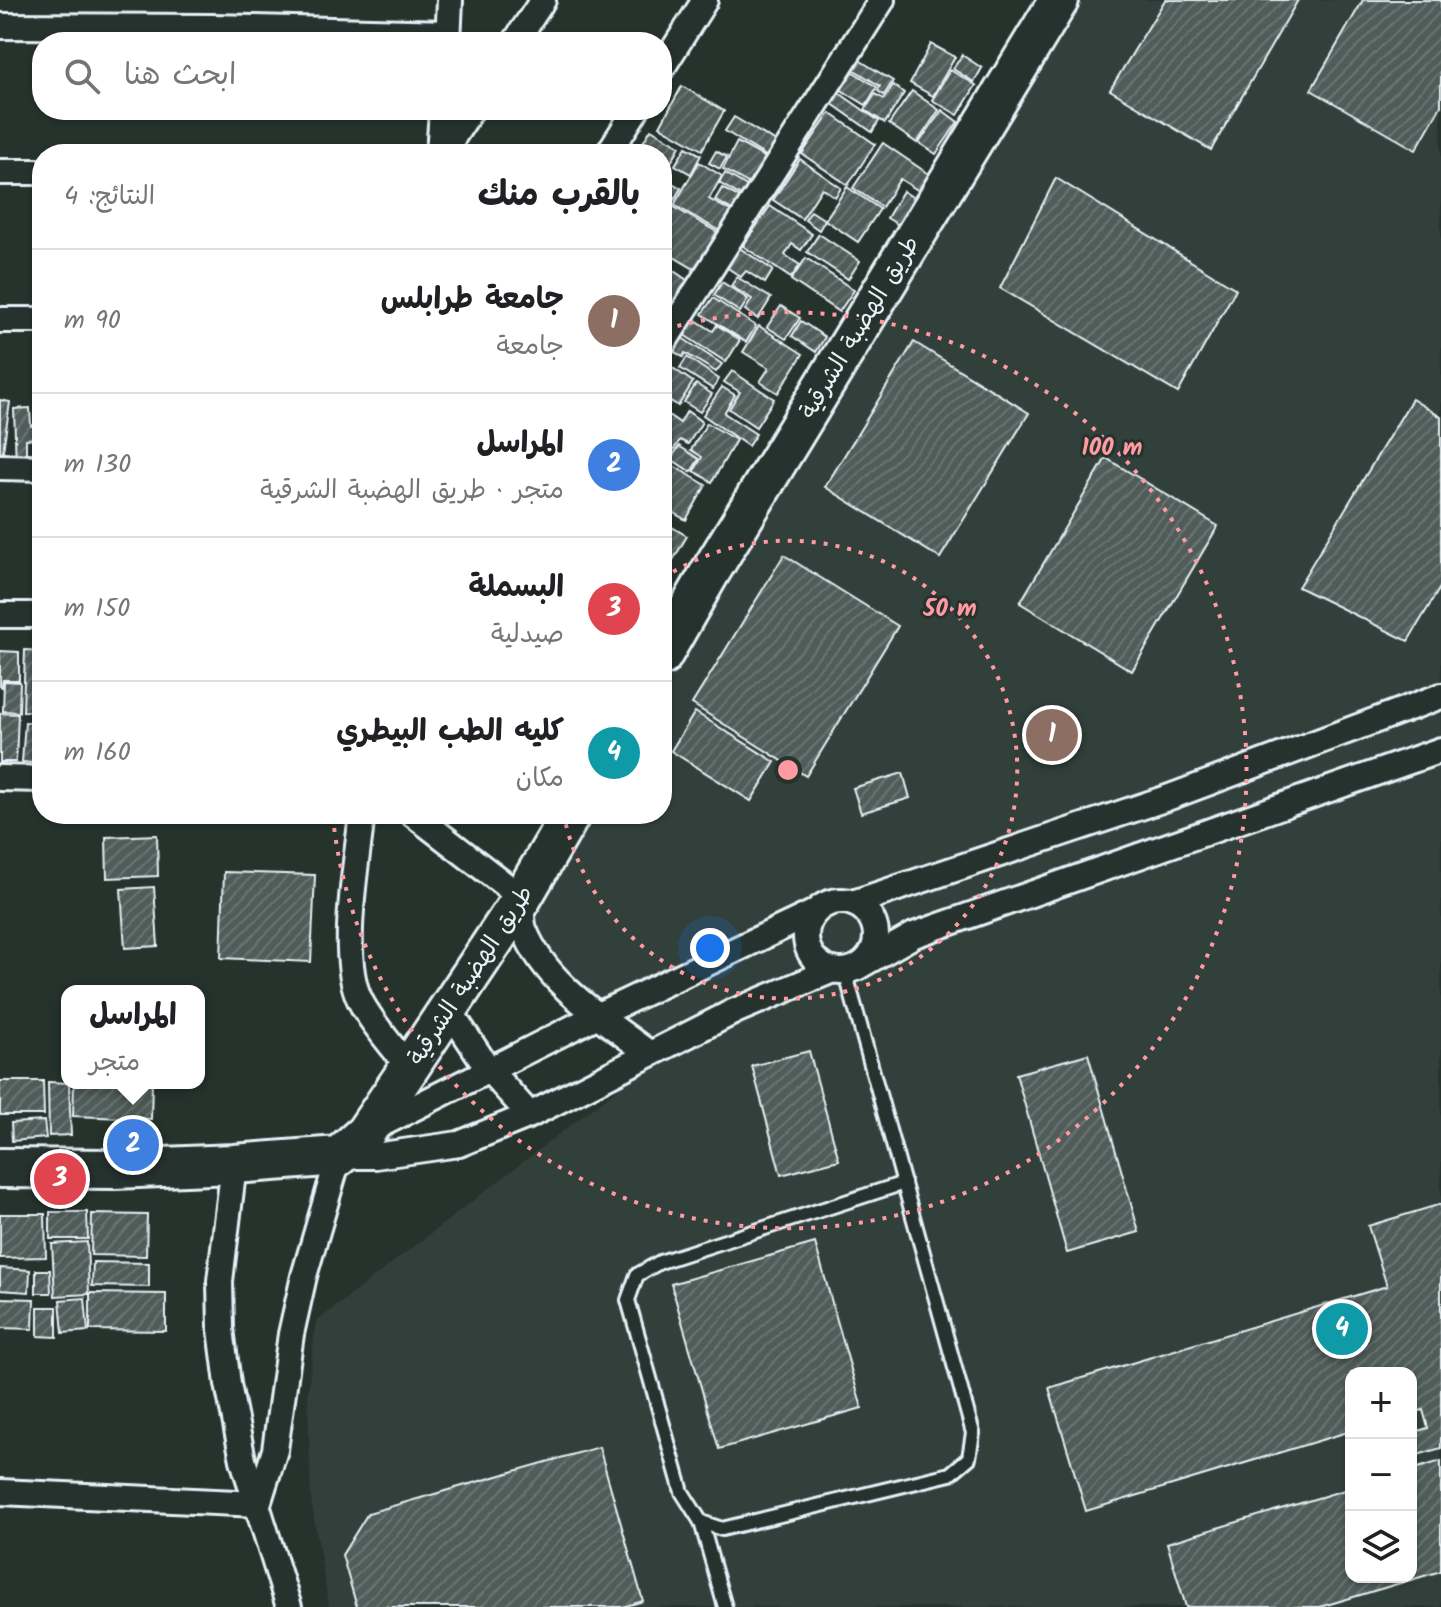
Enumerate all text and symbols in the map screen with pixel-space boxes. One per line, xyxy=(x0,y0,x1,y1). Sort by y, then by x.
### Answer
search box xyxy=(32,32,672,120)
text: ابحث هنا xyxy=(124,52,236,100)
icon: search xyxy=(60,54,104,98)
text: بالقرب منك xyxy=(478,169,640,223)
text: النتائج: 4 xyxy=(64,176,155,218)
street label: طريق الهضبة الشرقية xyxy=(790,228,931,427)
text: جامعة طرابلس xyxy=(381,276,564,324)
text: 90 m xyxy=(64,300,121,342)
text: 1 xyxy=(610,300,618,342)
text: جامعة xyxy=(496,326,564,368)
text: المراسل xyxy=(477,420,564,468)
text: 100 m xyxy=(1082,429,1142,468)
text: 130 m xyxy=(64,444,131,486)
text: 2 xyxy=(606,444,622,486)
text: متجر · طريق الهضبة الشرقية xyxy=(260,470,564,512)
text: البسملة xyxy=(469,564,564,612)
text: 150 m xyxy=(64,588,130,630)
text: 3 xyxy=(607,588,621,630)
text: 50 m xyxy=(922,590,977,629)
text: صيدلية xyxy=(491,614,564,656)
pin: 1 xyxy=(1026,705,1078,765)
text: كليه الطب البيطري xyxy=(336,708,564,756)
text: 160 m xyxy=(64,732,131,774)
text: 4 xyxy=(607,732,621,774)
centre of rings xyxy=(774,756,802,784)
text: مكان xyxy=(516,758,564,800)
street label: طريق الهضبة الشرقية xyxy=(398,878,544,1074)
your location xyxy=(690,928,730,968)
popup xyxy=(61,985,205,1089)
text: المراسل xyxy=(89,992,177,1040)
text: متجر xyxy=(89,1042,140,1084)
pin: 2 xyxy=(107,1115,159,1175)
pin: 3 xyxy=(34,1149,86,1209)
pin: 4 xyxy=(1316,1299,1368,1359)
map controls xyxy=(1345,1367,1417,1583)
button: + xyxy=(1345,1367,1417,1439)
button: − xyxy=(1345,1439,1417,1511)
button: layers xyxy=(1345,1511,1417,1583)

